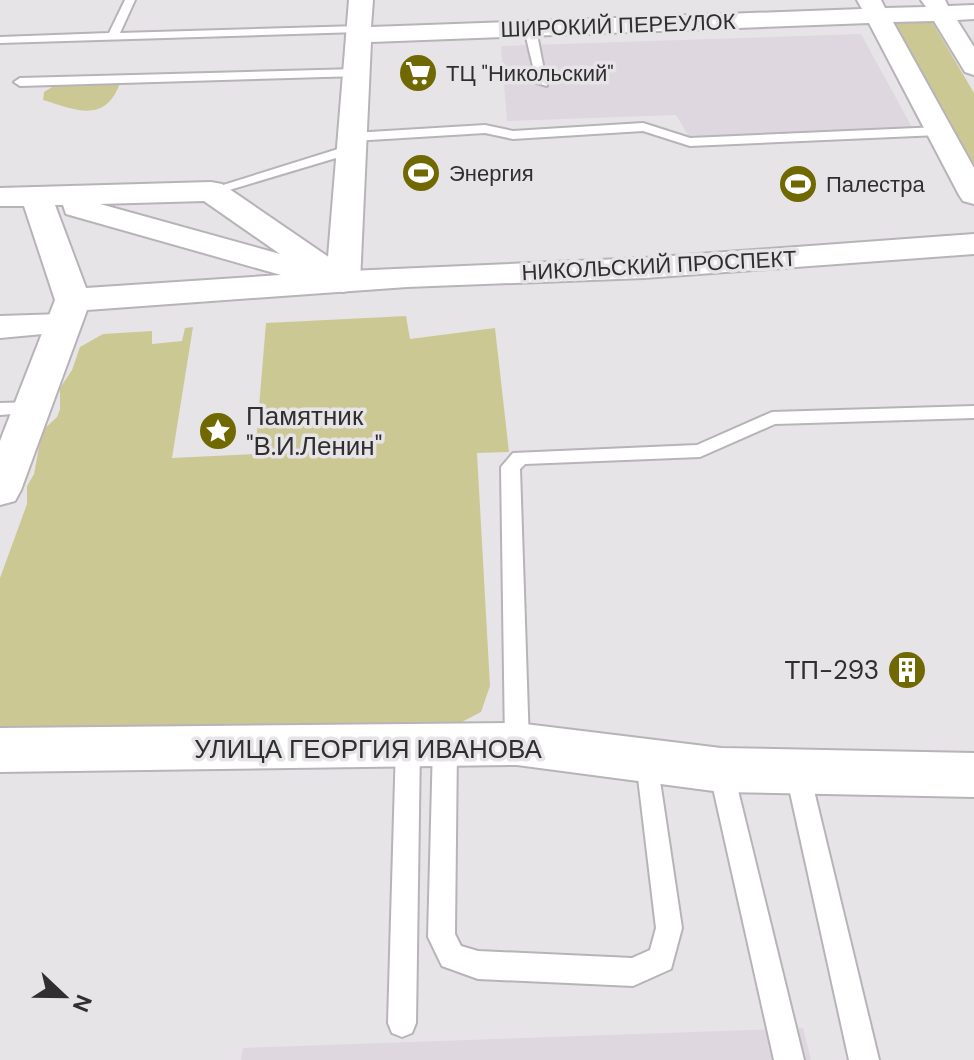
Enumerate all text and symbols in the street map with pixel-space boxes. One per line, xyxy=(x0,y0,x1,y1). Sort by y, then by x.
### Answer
street label: ШИРОКИЙ ПЕРЕУЛОК xyxy=(500,7,736,44)
supermarket icon: ТЦ "Никольский" xyxy=(397,52,439,94)
place label: ТЦ "Никольский" xyxy=(446,59,614,88)
sports icon: Энергия xyxy=(400,152,442,194)
place label: Энергия xyxy=(449,159,534,188)
sports icon: Палестра xyxy=(777,163,819,205)
place label: Палестра xyxy=(826,170,925,199)
street label: НИКОЛЬСКИЙ ПРОСПЕКТ xyxy=(521,244,797,287)
place label: Памятник "В.И.Ленин" xyxy=(246,399,382,463)
place icon: Памятник "В.И.Ленин" xyxy=(197,410,239,452)
building icon: ТП-293 xyxy=(886,649,928,691)
place label: ТП-293 xyxy=(784,653,879,687)
street label: УЛИЦА ГЕОРГИЯ ИВАНОВА xyxy=(194,732,542,766)
north arrow xyxy=(24,956,104,1036)
text: N xyxy=(66,990,99,1016)

